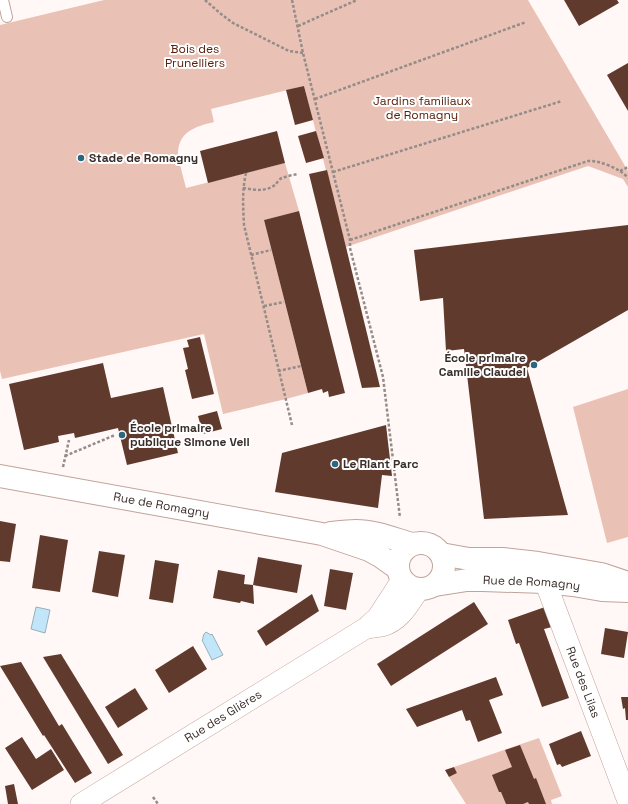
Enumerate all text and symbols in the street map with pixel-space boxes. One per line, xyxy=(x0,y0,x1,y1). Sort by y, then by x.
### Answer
park label: Bois des Prunelliers xyxy=(165,41,225,71)
park label: Jardins familiaux de Romagny xyxy=(373,93,471,123)
place label: Stade de Romagny xyxy=(89,150,198,166)
marker: Stade de Romagny xyxy=(76,153,86,163)
place label: École primaire Camille Claudel xyxy=(439,350,526,380)
marker: École primaire Camille Claudel xyxy=(529,360,539,370)
place label: École primaire publique Simone Veil xyxy=(130,420,250,450)
marker: École primaire publique Simone Veil xyxy=(117,430,127,440)
place label: Le Riant Parc xyxy=(343,456,419,472)
marker: Le Riant Parc xyxy=(330,459,340,469)
street label: Rue de Romagny xyxy=(112,489,211,522)
street label: Rue de Romagny xyxy=(483,572,581,594)
street label: Rue des Lilas xyxy=(562,644,604,720)
street label: Rue des Glières xyxy=(181,686,265,746)

